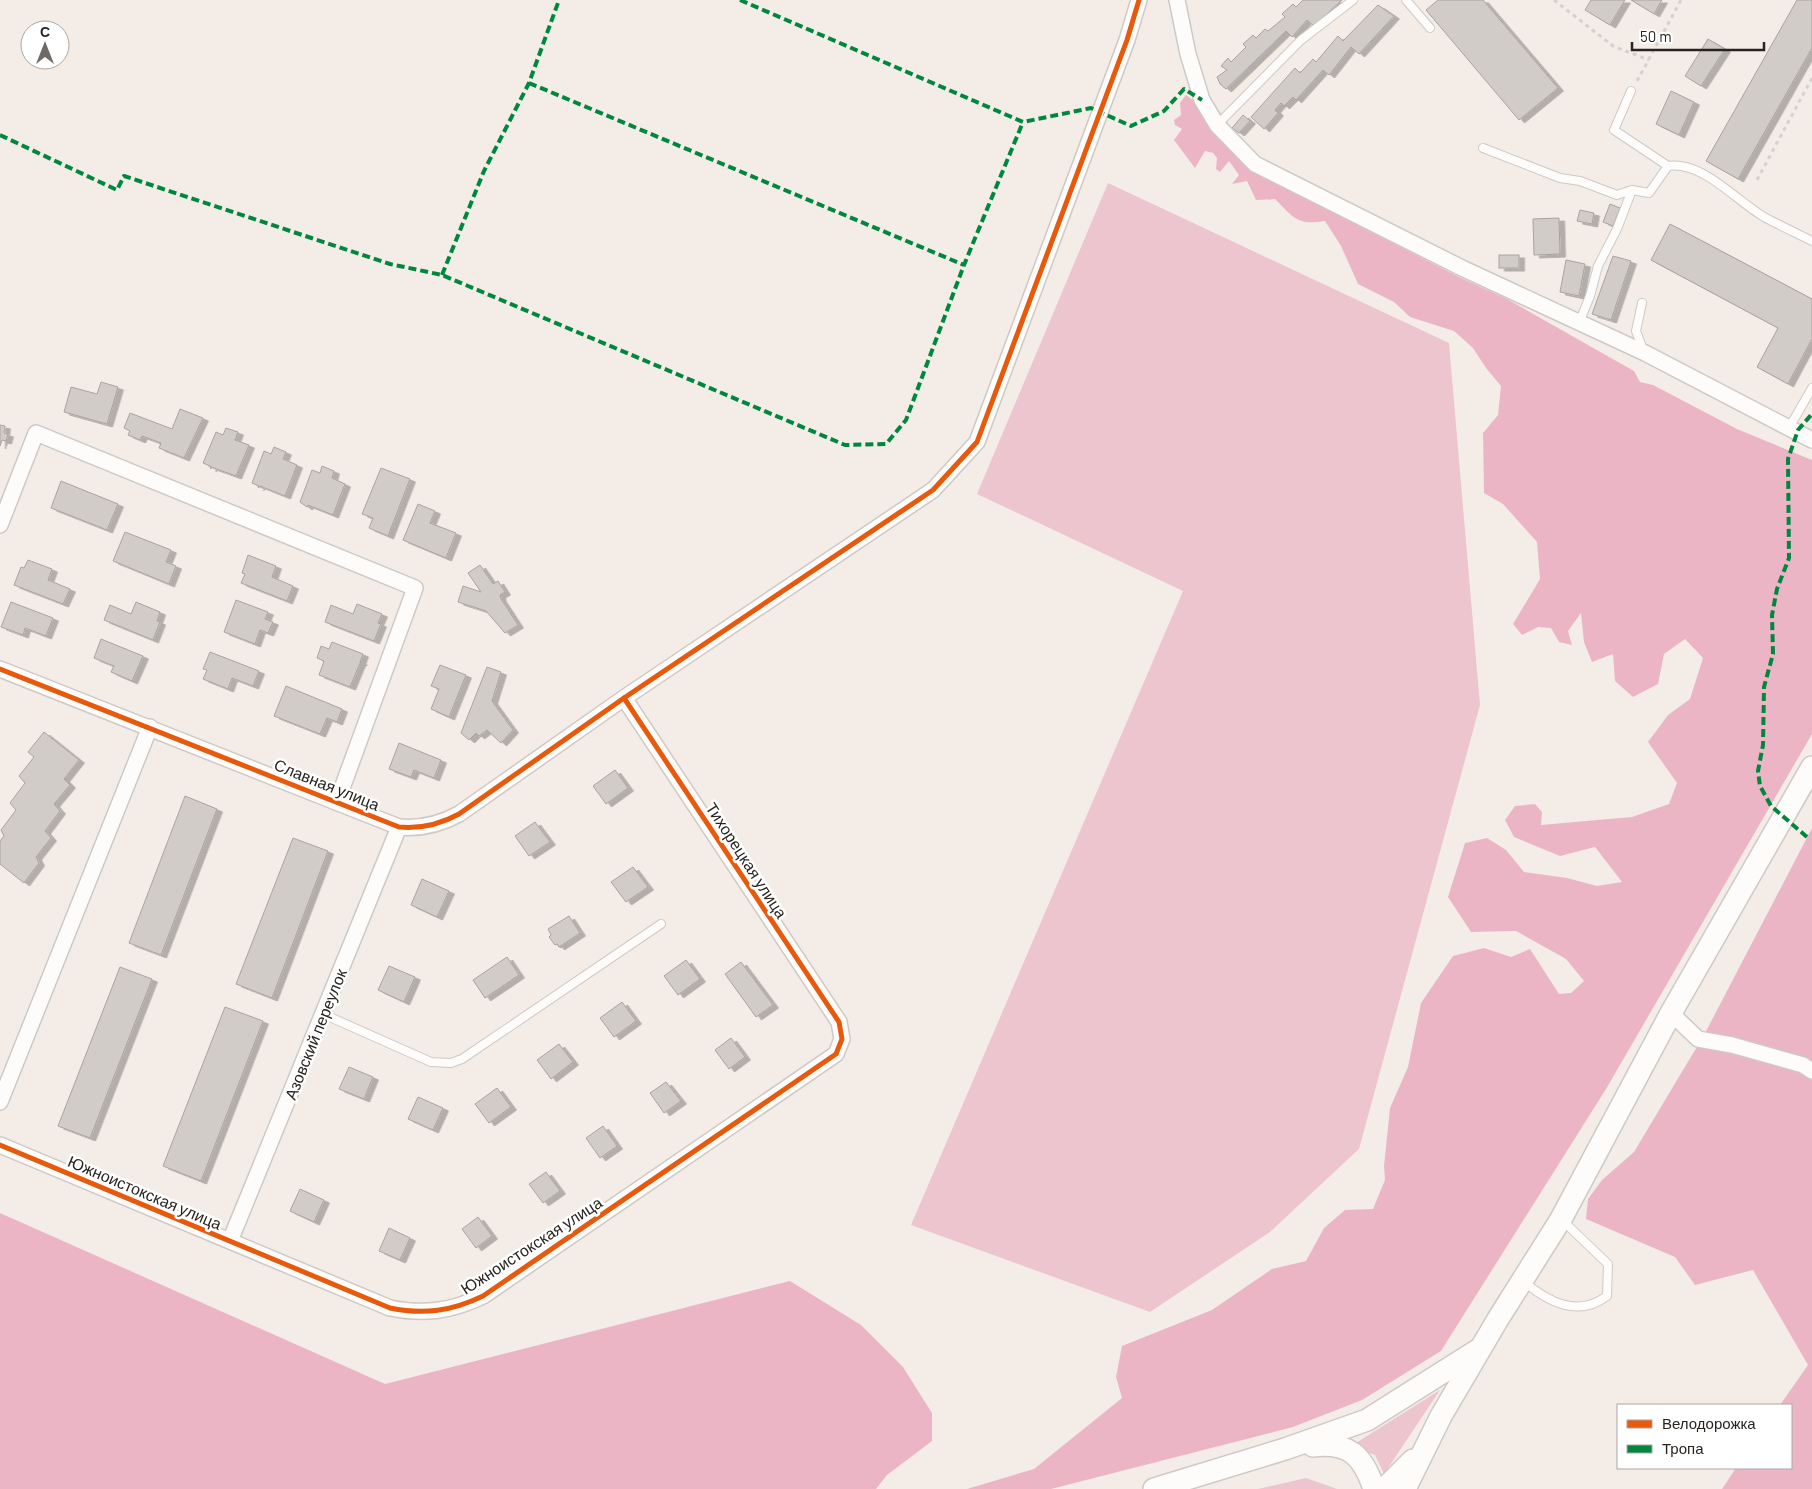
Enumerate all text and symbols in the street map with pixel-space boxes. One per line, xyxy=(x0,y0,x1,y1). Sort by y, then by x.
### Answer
north arrow xyxy=(20,20,70,70)
scale bar xyxy=(1632,20,1764,52)
text: С xyxy=(40,23,50,40)
text: 50 m xyxy=(1640,27,1672,45)
street label: Славная улица xyxy=(272,754,383,814)
street label: Тихорецкая улица xyxy=(703,799,791,921)
street label: Азовский переулок xyxy=(280,965,350,1102)
street label: Южноистокская улица xyxy=(65,1151,225,1233)
street label: Южноистокская улица xyxy=(457,1192,605,1298)
legend xyxy=(1617,1404,1792,1469)
text: Велодорожка xyxy=(1662,1414,1756,1432)
text: Тропа xyxy=(1662,1439,1704,1457)

